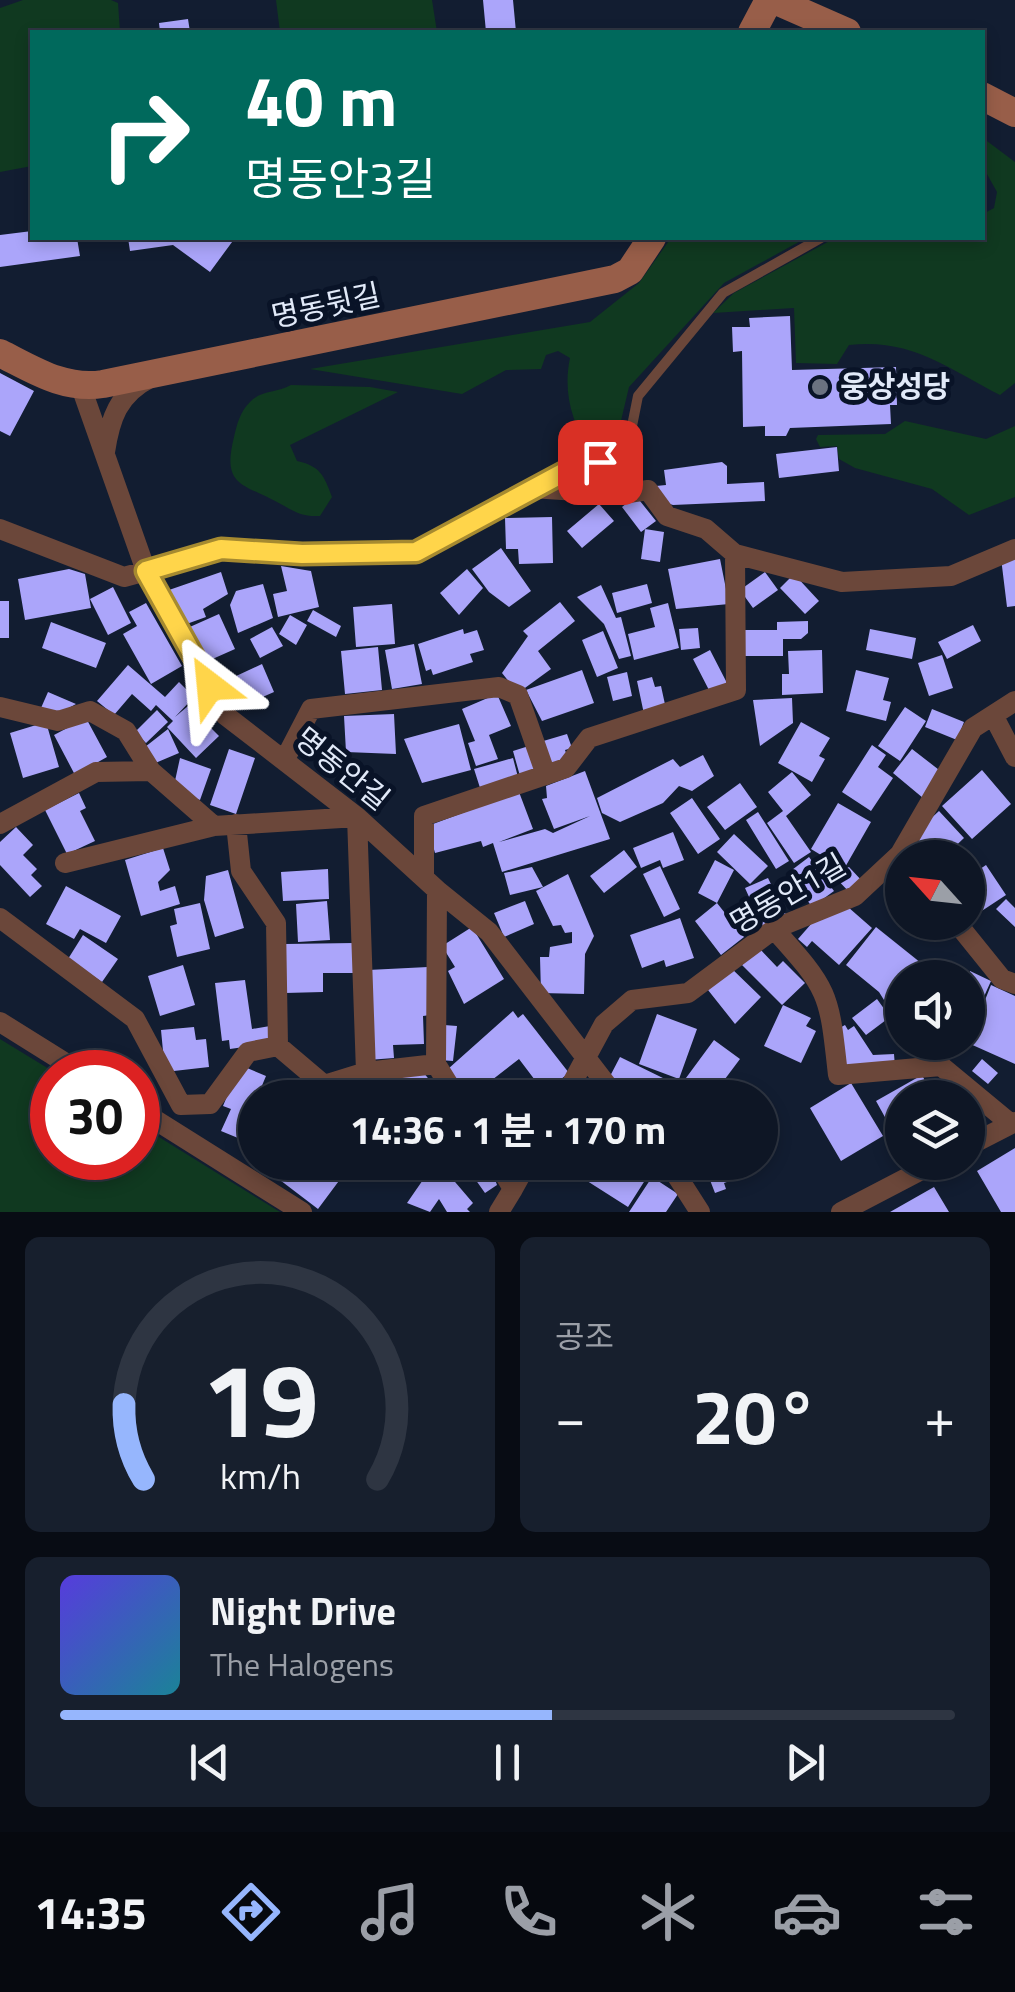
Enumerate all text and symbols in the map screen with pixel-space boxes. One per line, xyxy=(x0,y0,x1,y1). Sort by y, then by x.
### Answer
text: 40 m xyxy=(245,47,398,153)
icon: right xyxy=(80,70,210,200)
text: 명동안3길 xyxy=(245,144,436,212)
street label: 명동뒷길 xyxy=(267,271,385,339)
place label: 웅상성당 xyxy=(840,363,950,409)
marker: 웅상성당 xyxy=(809,376,831,398)
pin xyxy=(558,420,643,505)
icon: arrive xyxy=(573,435,628,490)
position arrow xyxy=(158,634,262,738)
street label: 명동안길 xyxy=(285,716,400,821)
north arrow xyxy=(885,840,985,940)
map controls xyxy=(885,840,985,1180)
street label: 명동안1길 xyxy=(721,841,854,945)
button: sound xyxy=(885,960,985,1060)
speed limit sign: 30 xyxy=(30,1050,160,1180)
button: layers xyxy=(885,1080,985,1180)
text: 14:36 · 1 분 · 170 m xyxy=(350,1101,666,1159)
text: 공조 xyxy=(555,1312,614,1360)
text: 19 xyxy=(202,1319,318,1477)
text: 20° xyxy=(692,1359,818,1473)
text: − xyxy=(555,1375,586,1458)
text: + xyxy=(924,1375,955,1458)
text: km/h xyxy=(220,1448,300,1503)
text: Night Drive xyxy=(210,1582,396,1640)
text: The Halogens xyxy=(210,1640,394,1688)
icon: previous xyxy=(182,1735,237,1790)
icon: pause xyxy=(480,1735,535,1790)
icon: next xyxy=(778,1735,833,1790)
icon: directions xyxy=(216,1877,286,1947)
icon: music xyxy=(355,1877,425,1947)
icon: phone xyxy=(494,1877,564,1947)
icon: climate xyxy=(633,1877,703,1947)
icon: car xyxy=(772,1877,842,1947)
icon: filters xyxy=(911,1877,981,1947)
text: 14:35 xyxy=(34,1878,147,1946)

